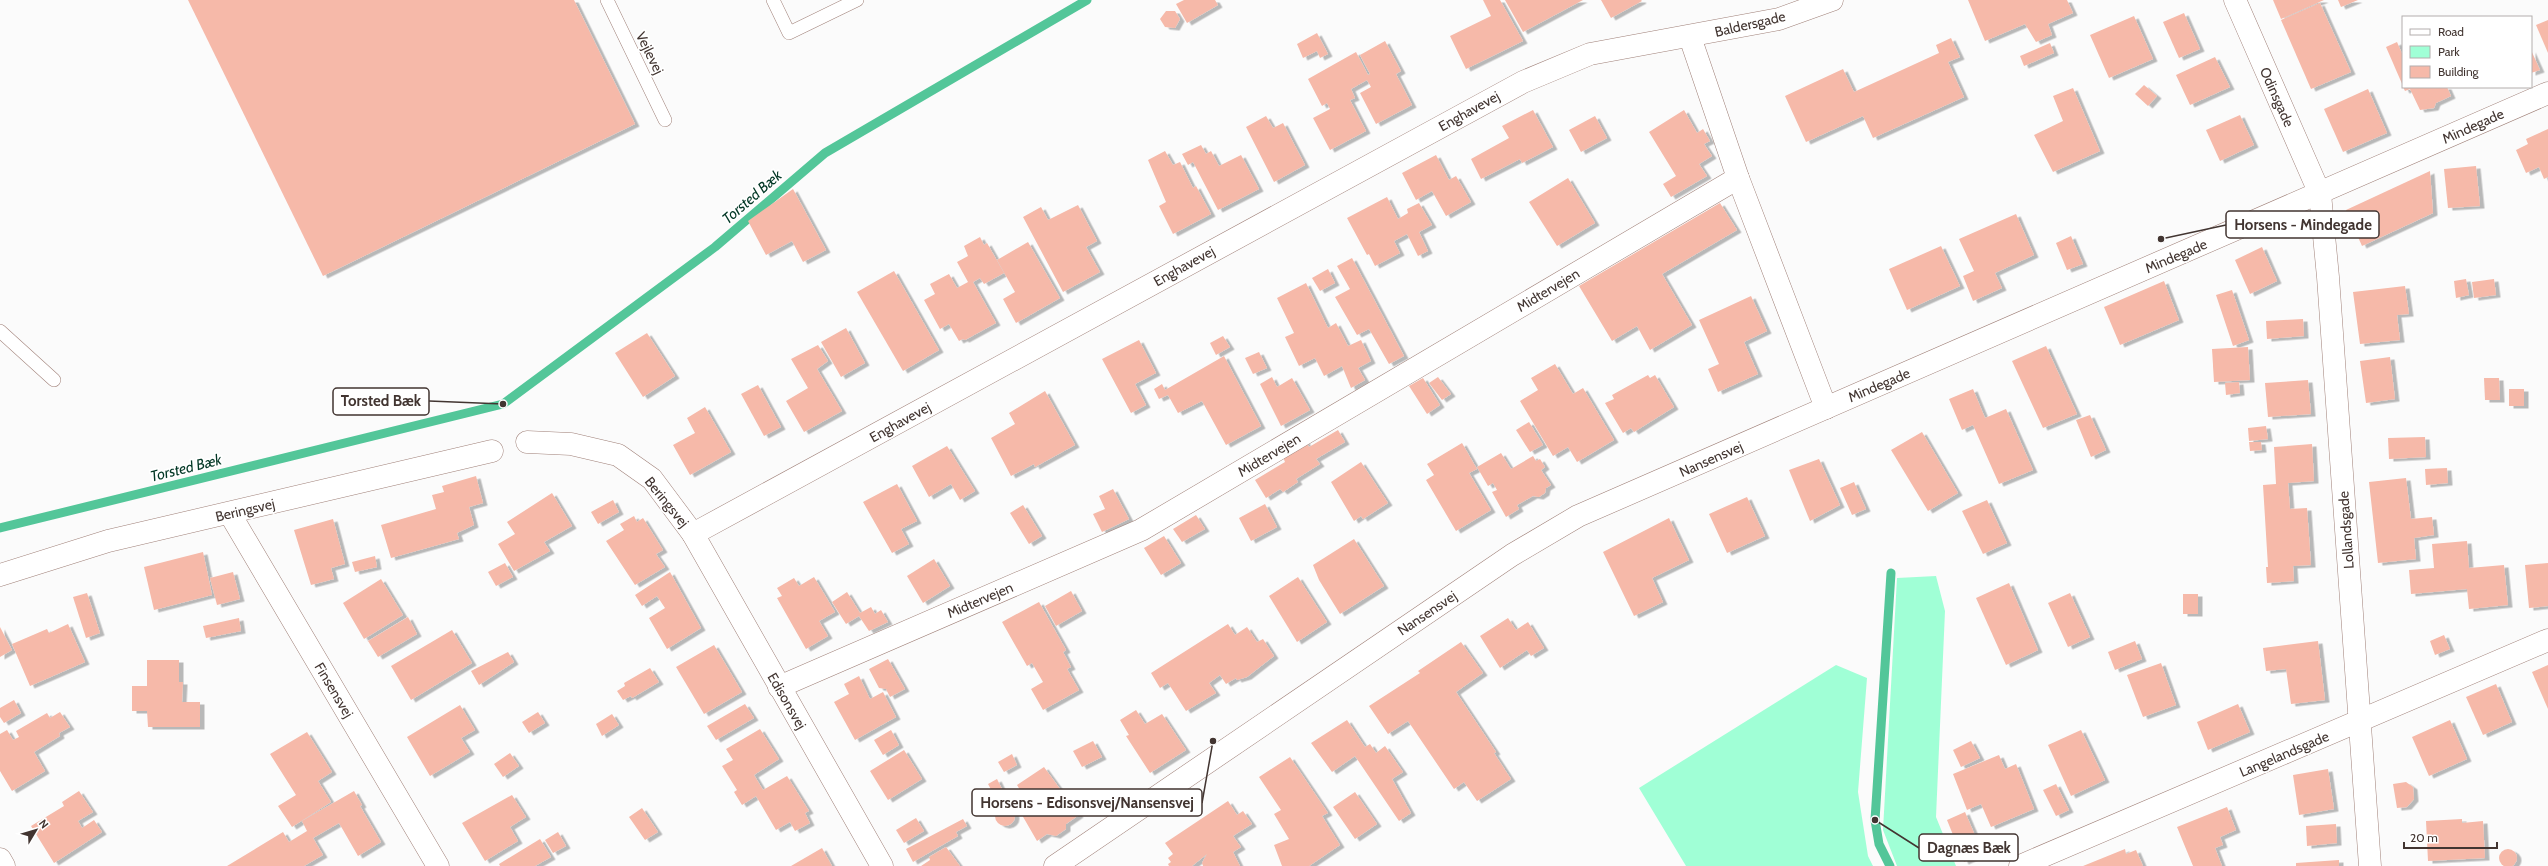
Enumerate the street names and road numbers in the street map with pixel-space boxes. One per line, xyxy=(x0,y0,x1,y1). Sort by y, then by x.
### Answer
street label: Baldersgade xyxy=(1713,7,1787,41)
street label: Vejlevej xyxy=(632,29,668,77)
street label: Odinsgade xyxy=(2256,64,2298,130)
street label: Enghavevej xyxy=(1435,87,1503,135)
street label: Mindegade xyxy=(2439,104,2507,148)
street label: Mindegade xyxy=(2142,235,2210,277)
street label: Enghavevej xyxy=(1150,242,1218,290)
street label: Midtervejen xyxy=(1513,264,1583,316)
street label: Mindegade xyxy=(1845,364,1913,406)
street label: Enghavevej xyxy=(866,398,934,446)
street label: Midtervejen xyxy=(1234,429,1304,481)
street label: Nansensvej xyxy=(1676,437,1746,481)
street label: Beringsvej xyxy=(641,473,693,531)
street label: Lollandsgade xyxy=(2334,490,2358,570)
street label: Beringsvej xyxy=(214,494,276,526)
street label: Midtervejen xyxy=(944,578,1016,622)
street label: Nansensvej xyxy=(1394,587,1460,639)
street label: Finsensvej xyxy=(310,659,358,721)
street label: Edisonsvej xyxy=(764,670,810,732)
street label: Langelandsgade xyxy=(2236,727,2332,781)

